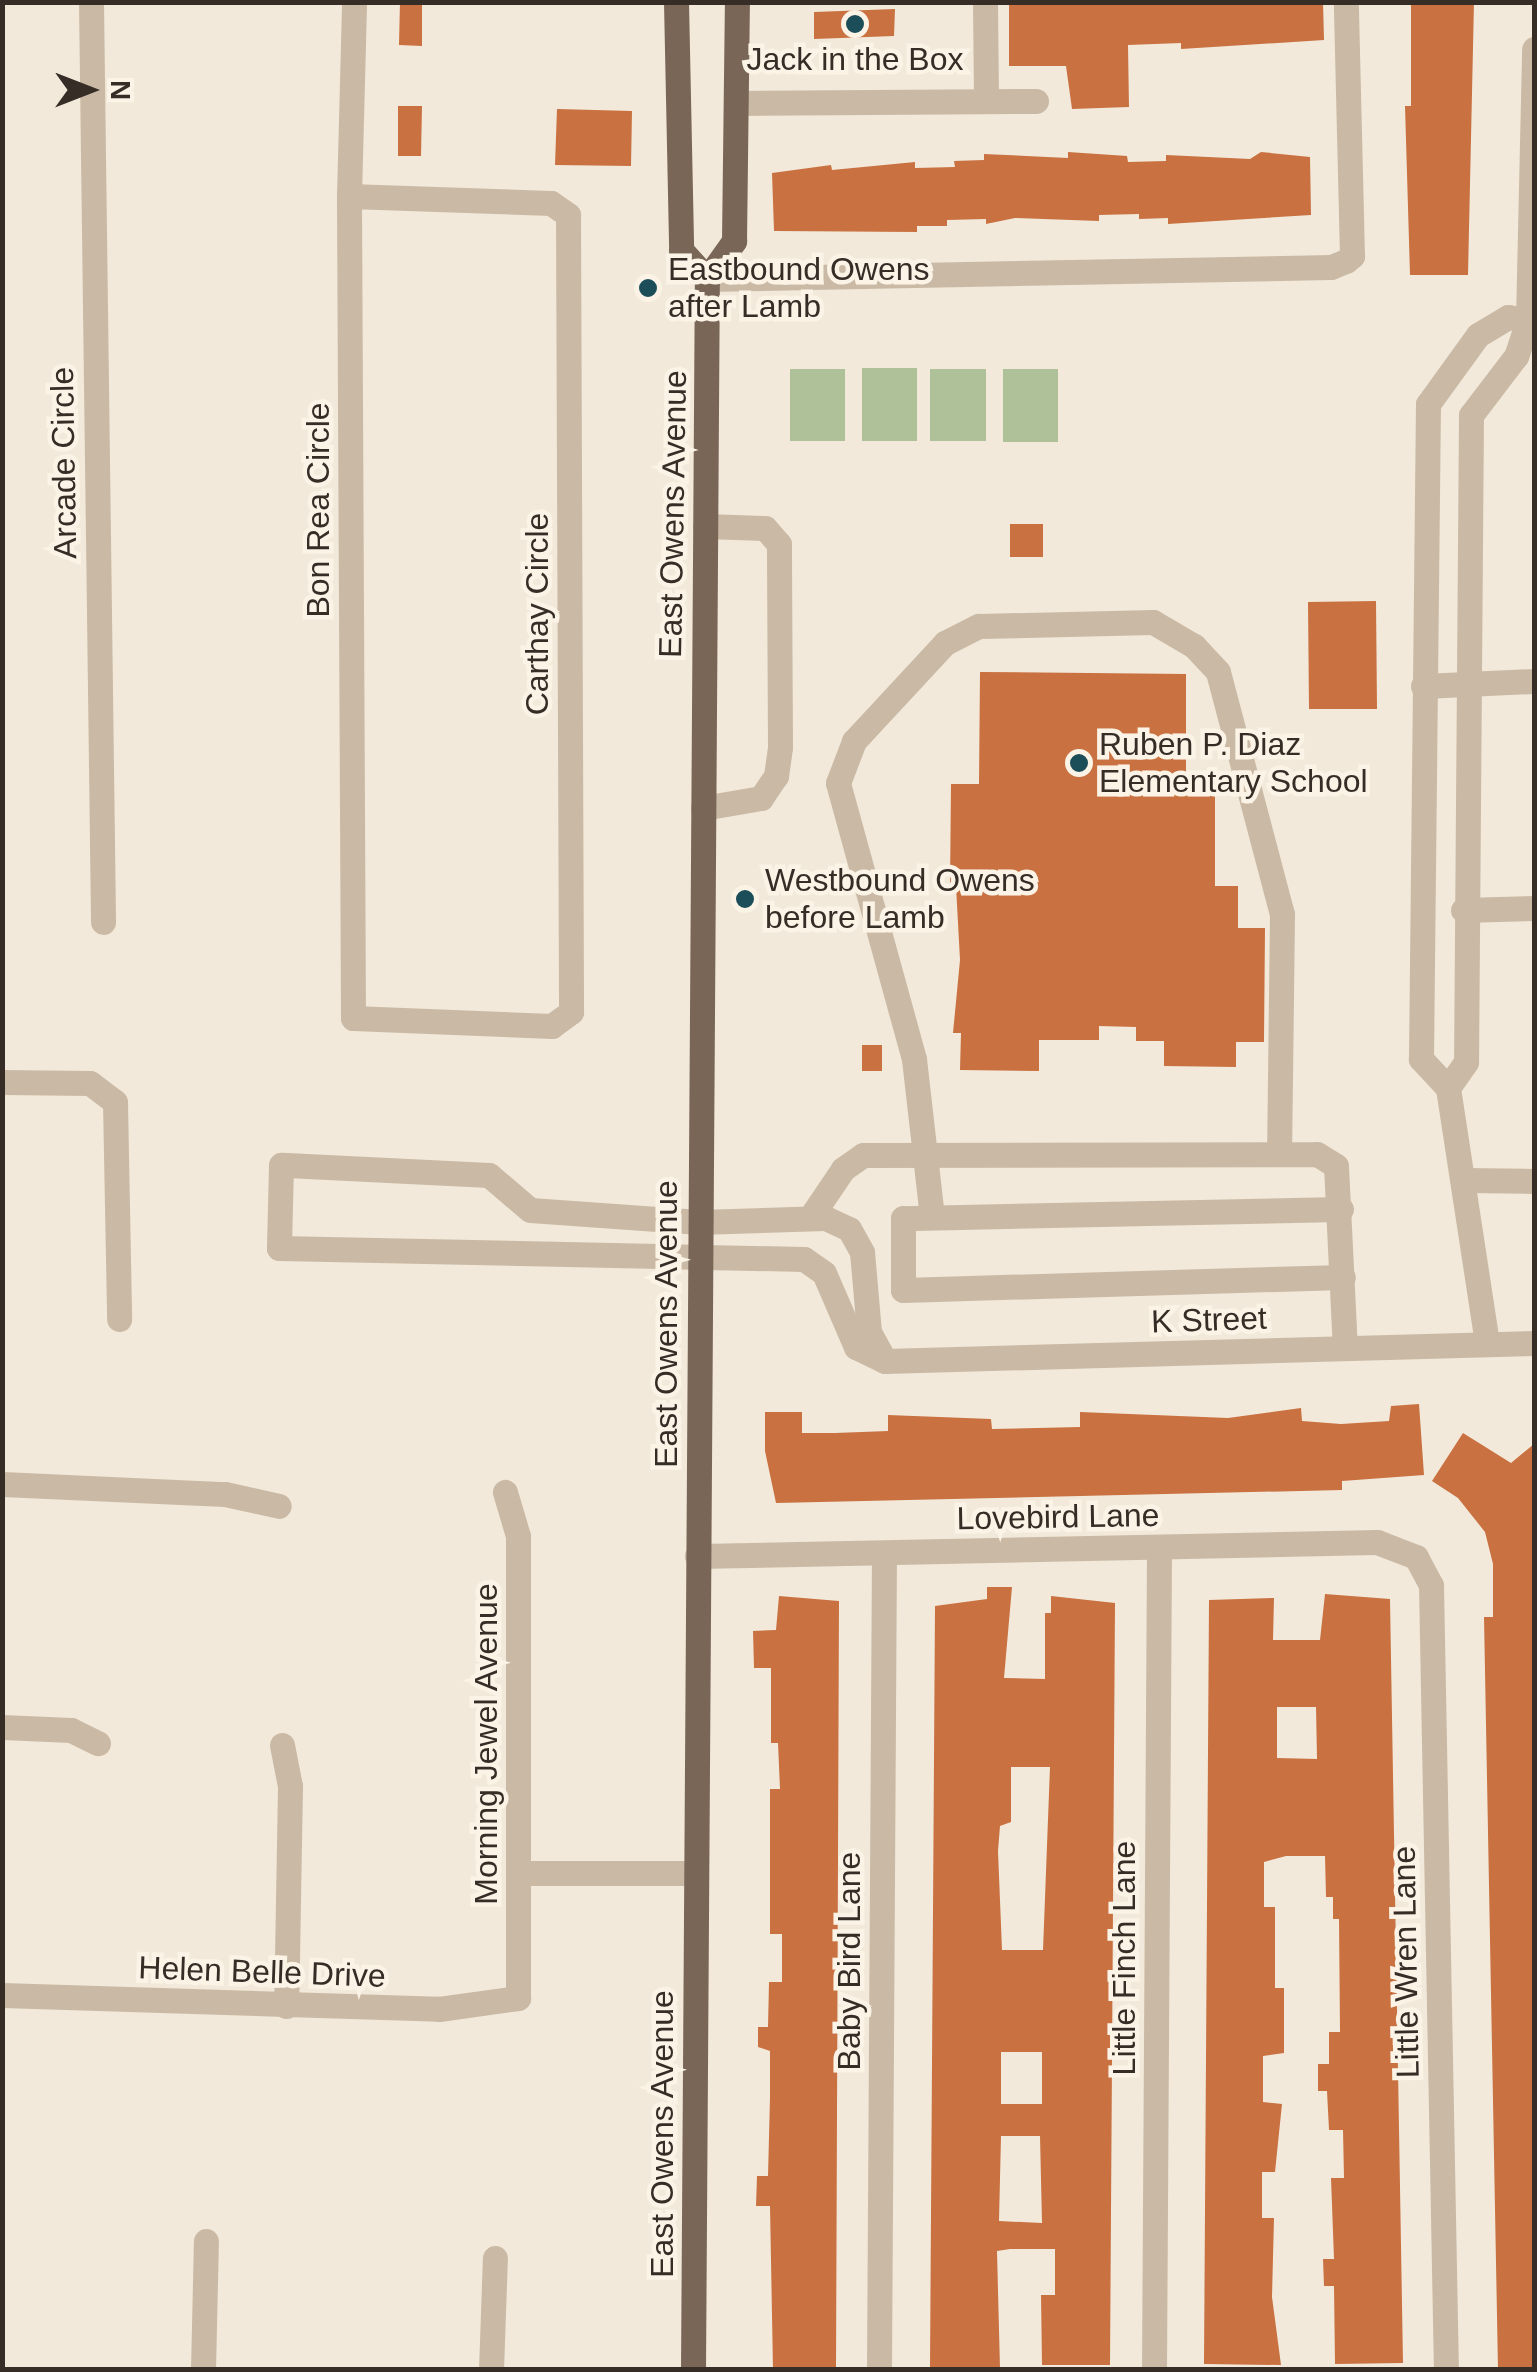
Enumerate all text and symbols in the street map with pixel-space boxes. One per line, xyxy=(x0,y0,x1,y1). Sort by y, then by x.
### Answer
marker: Jack in the Box xyxy=(844,13,866,35)
north arrow xyxy=(40,40,140,140)
place label: Jack in the Box xyxy=(746,40,964,78)
text: N xyxy=(105,80,136,100)
place label: Eastbound Owens after Lamb xyxy=(668,251,930,326)
marker: Eastbound Owens after Lamb xyxy=(637,277,659,299)
street label: Arcade Circle xyxy=(43,367,85,559)
street label: East Owens Avenue xyxy=(651,369,695,659)
street label: Bon Rea Circle xyxy=(299,402,337,618)
street label: Carthay Circle xyxy=(518,513,556,715)
place label: Ruben P. Diaz Elementary School xyxy=(1099,726,1368,801)
marker: Ruben P. Diaz Elementary School xyxy=(1068,752,1090,774)
place label: Westbound Owens before Lamb xyxy=(765,862,1035,937)
marker: Westbound Owens before Lamb xyxy=(734,888,756,910)
street label: East Owens Avenue xyxy=(647,1179,685,1469)
street label: K Street xyxy=(1151,1299,1267,1341)
street label: Lovebird Lane xyxy=(956,1496,1160,1538)
street label: Morning Jewel Avenue xyxy=(467,1582,505,1906)
street label: Little Finch Lane xyxy=(1105,1841,1143,2075)
street label: Little Wren Lane xyxy=(1385,1845,1427,2079)
street label: Baby Bird Lane xyxy=(830,1852,868,2070)
street label: Helen Belle Drive xyxy=(138,1948,386,1996)
street label: East Owens Avenue xyxy=(643,1989,681,2279)

